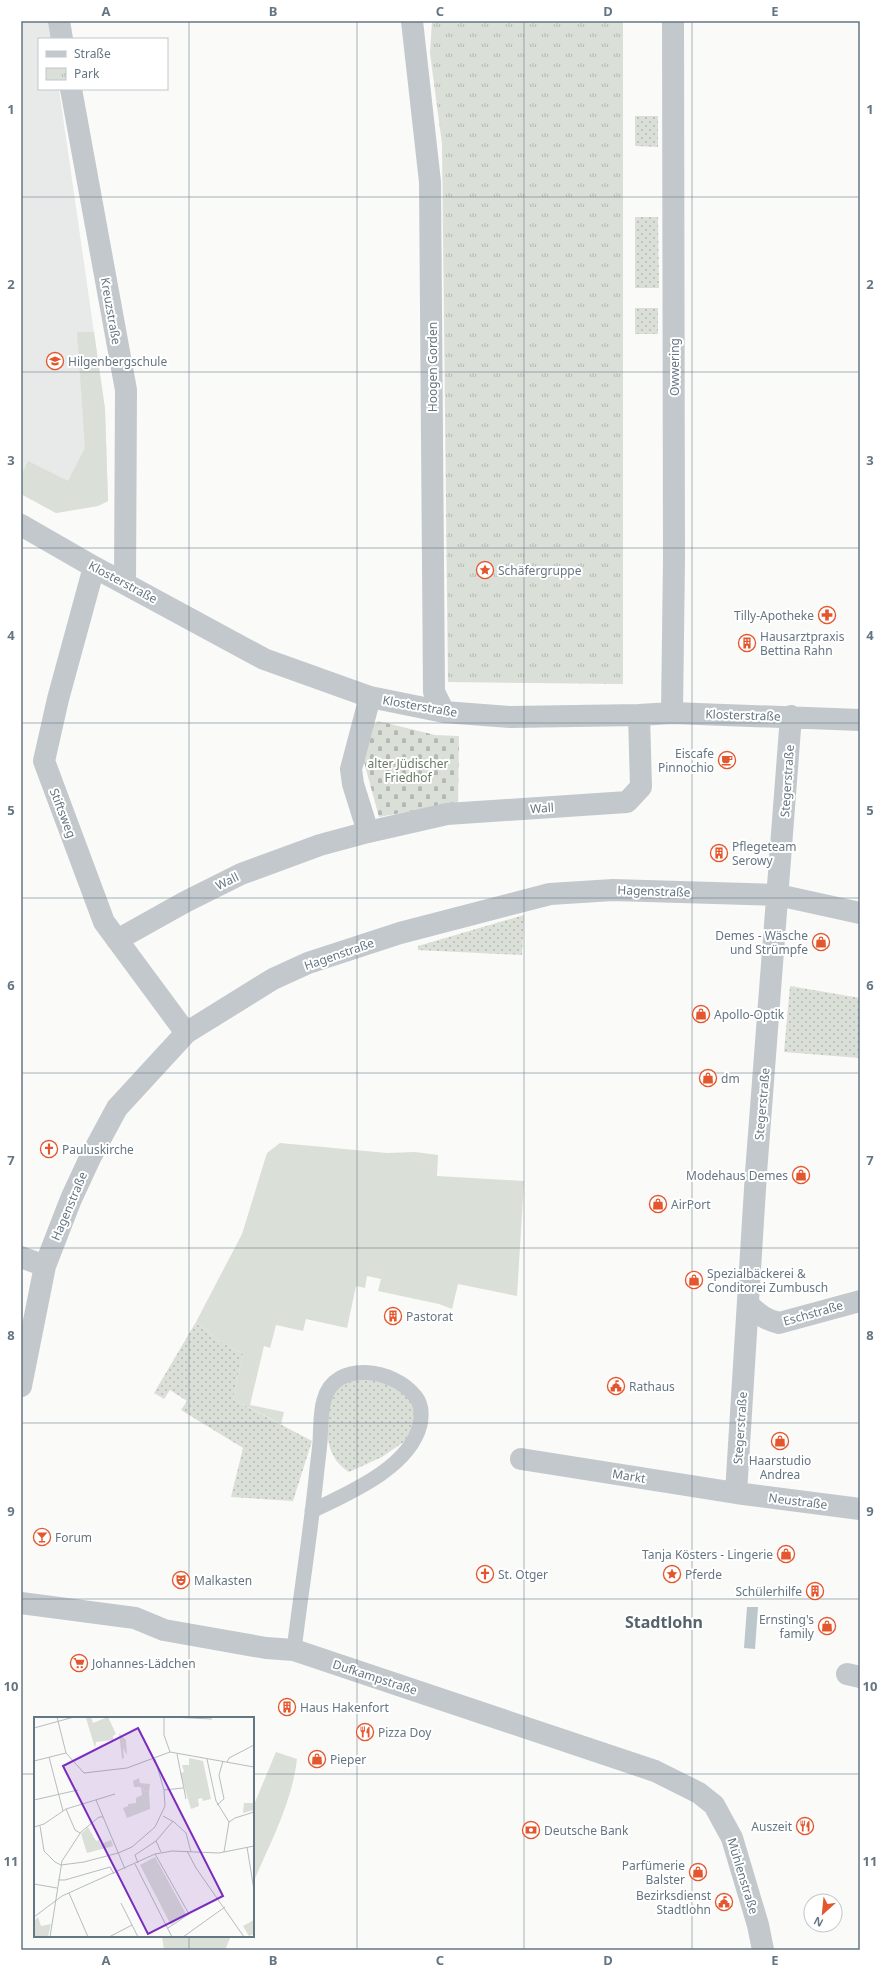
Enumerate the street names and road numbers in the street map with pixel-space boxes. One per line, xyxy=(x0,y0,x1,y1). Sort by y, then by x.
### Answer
street label: Kreuzstraße xyxy=(97,276,125,346)
street label: Hoogen Gorden xyxy=(424,322,441,412)
street label: Owwering xyxy=(666,338,683,396)
street label: Klosterstraße xyxy=(86,557,161,607)
street label: Klosterstraße xyxy=(381,691,459,721)
street label: Klosterstraße xyxy=(705,705,781,725)
street label: Stegerstraße xyxy=(776,744,798,818)
street label: Stiftsweg xyxy=(46,786,80,840)
street label: Wall xyxy=(530,799,554,817)
street label: Wall xyxy=(213,868,241,894)
street label: Hagenstraße xyxy=(617,881,691,901)
street label: Hagenstraße xyxy=(302,934,377,974)
street label: Stegerstraße xyxy=(750,1067,774,1141)
street label: Hagenstraße xyxy=(47,1169,91,1243)
street label: Eschstraße xyxy=(781,1296,845,1330)
street label: Stegerstraße xyxy=(729,1391,751,1465)
street label: Markt xyxy=(611,1465,647,1487)
street label: Neustraße xyxy=(768,1489,829,1513)
street label: Dufkampstraße xyxy=(331,1655,420,1699)
street label: Mühlenstraße xyxy=(723,1836,763,1916)

